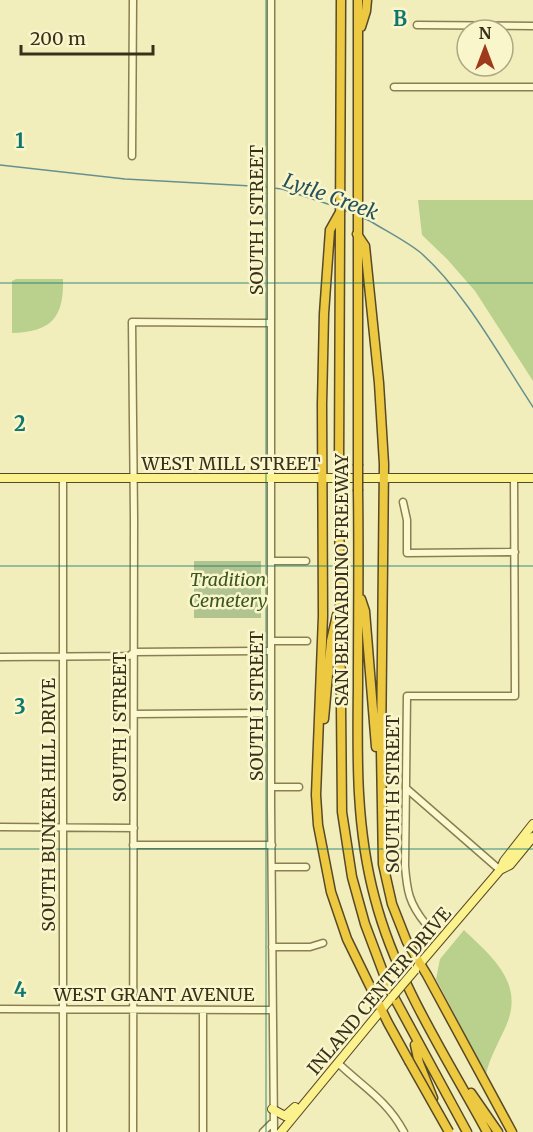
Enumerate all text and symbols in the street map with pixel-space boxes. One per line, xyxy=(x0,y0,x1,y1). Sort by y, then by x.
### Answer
text: B xyxy=(393,6,407,31)
scale bar xyxy=(21,18,153,56)
north arrow xyxy=(455,18,515,78)
text: N xyxy=(479,23,492,43)
text: 200 m xyxy=(30,27,86,50)
text: 1 xyxy=(15,128,25,153)
street label: SOUTH I STREET xyxy=(245,144,268,295)
water label: Lytle Creek xyxy=(280,167,382,225)
text: 2 xyxy=(14,411,26,436)
street label: WEST MILL STREET xyxy=(141,452,321,475)
street label: SAN BERNARDINO FREEWAY xyxy=(330,453,353,707)
park label: Tradition Cemetery xyxy=(189,568,267,612)
street label: SOUTH I STREET xyxy=(245,630,268,781)
street label: SOUTH J STREET xyxy=(108,651,131,802)
street label: SOUTH BUNKER HILL DRIVE xyxy=(37,678,60,932)
text: 3 xyxy=(14,694,26,719)
street label: SOUTH H STREET xyxy=(381,714,404,873)
street label: INLAND CENTER DRIVE xyxy=(302,902,456,1079)
text: 4 xyxy=(14,977,27,1002)
street label: WEST GRANT AVENUE xyxy=(53,983,255,1006)

